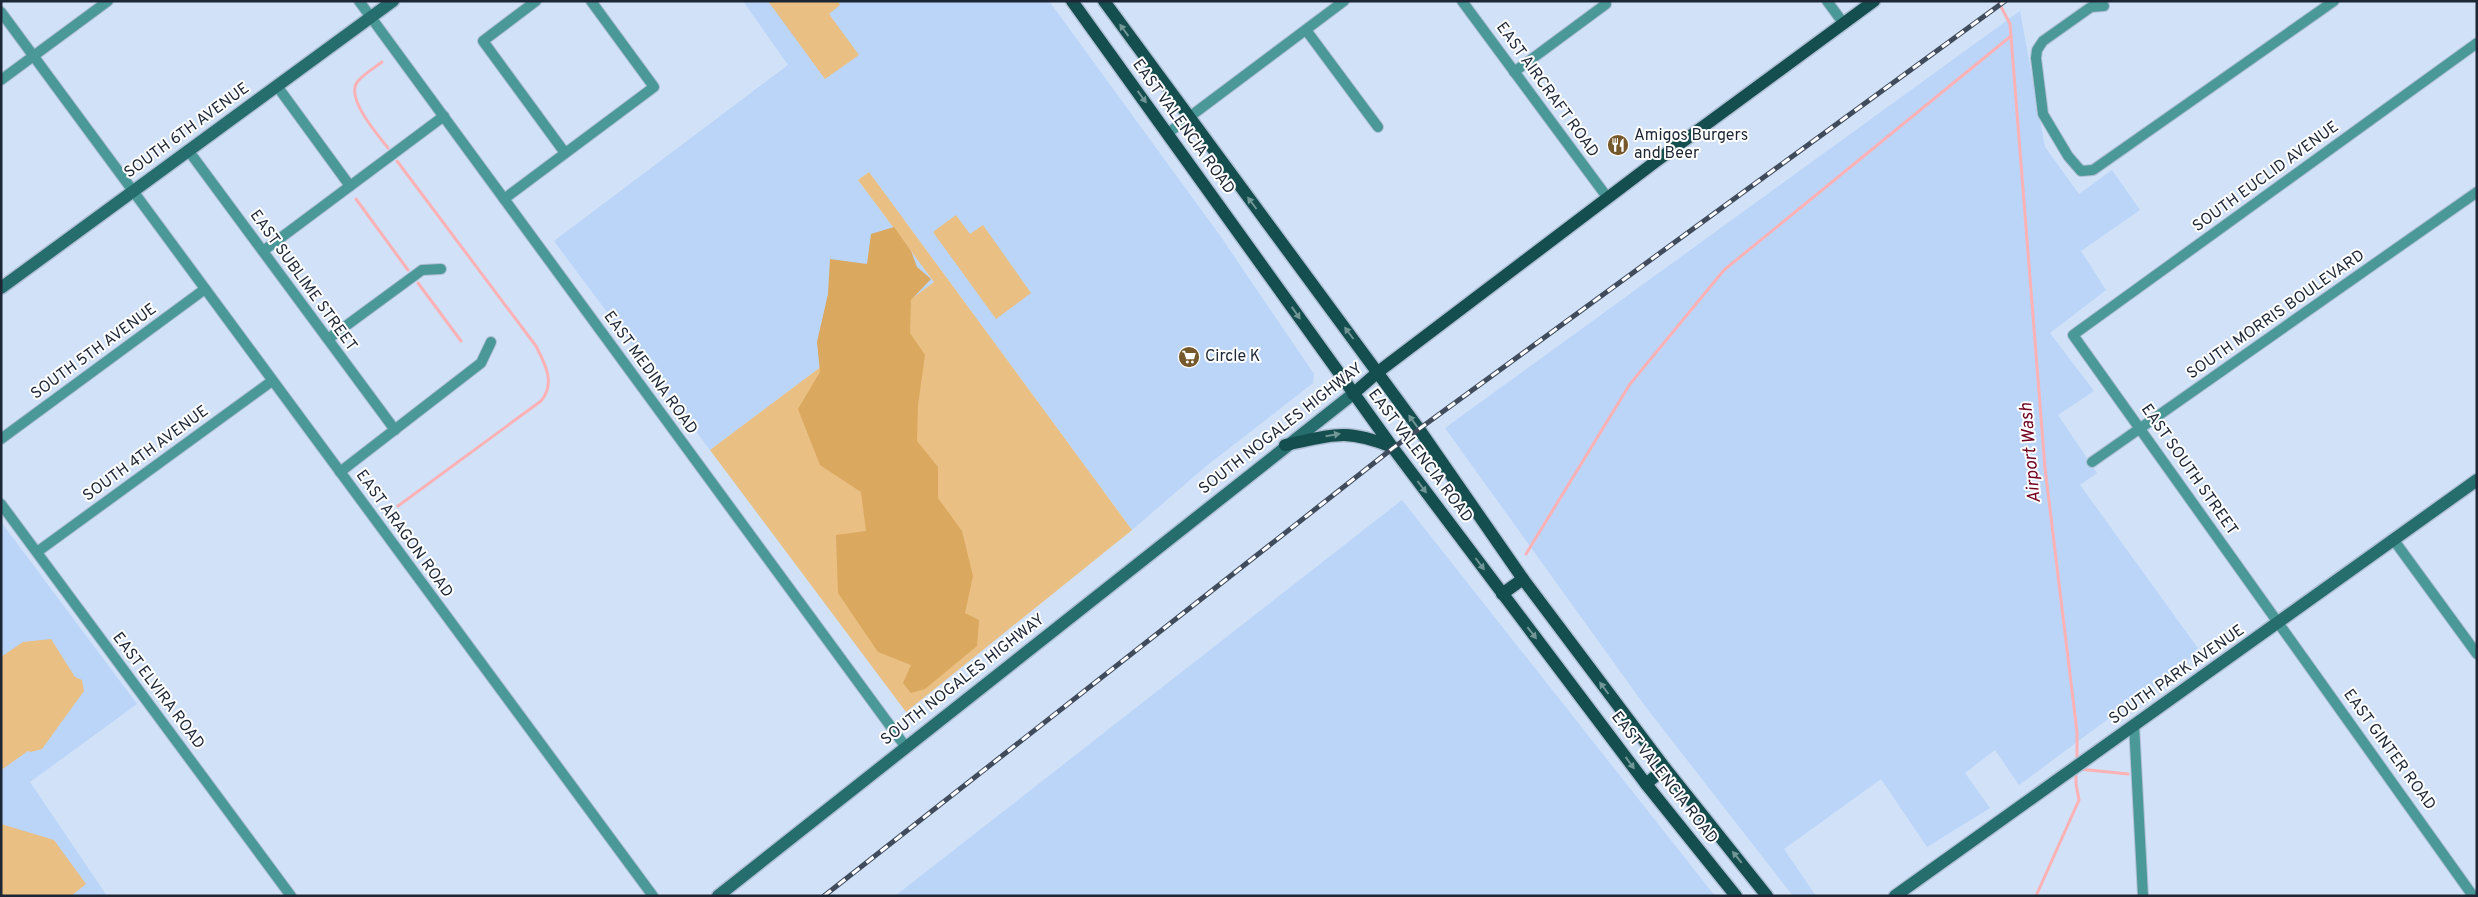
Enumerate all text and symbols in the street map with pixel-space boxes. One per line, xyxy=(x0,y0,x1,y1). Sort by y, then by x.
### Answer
street label: EAST AIRCRAFT ROAD xyxy=(1491,18,1603,162)
one-way arrow xyxy=(1119,23,1129,37)
street label: EAST VALENCIA ROAD xyxy=(1127,56,1239,198)
street label: SOUTH 6TH AVENUE xyxy=(121,79,253,183)
one-way arrow xyxy=(1137,90,1147,104)
street label: SOUTH EUCLID AVENUE xyxy=(2189,117,2343,237)
place label: Amigos Burgers and Beer xyxy=(1634,126,1748,164)
restaurant icon: Amigos Burgers and Beer xyxy=(1606,133,1630,157)
one-way arrow xyxy=(1246,197,1257,210)
street label: EAST SUBLIME STREET xyxy=(245,206,361,356)
street label: SOUTH MORRIS BOULEVARD xyxy=(2183,246,2369,384)
street label: SOUTH 5TH AVENUE xyxy=(27,300,161,404)
one-way arrow xyxy=(1291,306,1301,320)
street label: EAST MEDINA ROAD xyxy=(599,307,701,439)
one-way arrow xyxy=(1343,327,1354,340)
supermarket icon: Circle K xyxy=(1177,345,1201,369)
place label: Circle K xyxy=(1205,347,1260,367)
street label: SOUTH NOGALES HIGHWAY xyxy=(1195,359,1367,499)
street label: EAST VALENCIA ROAD xyxy=(1363,385,1477,527)
street label: EAST SOUTH STREET xyxy=(2136,400,2242,540)
street label: SOUTH 4TH AVENUE xyxy=(79,402,213,506)
water label: Airport Wash xyxy=(2015,402,2047,504)
one-way arrow xyxy=(1408,414,1418,428)
one-way arrow xyxy=(1326,431,1342,439)
street label: EAST ARAGON ROAD xyxy=(351,466,457,602)
one-way arrow xyxy=(1417,480,1427,494)
one-way arrow xyxy=(1475,557,1485,571)
street label: SOUTH NOGALES HIGHWAY xyxy=(877,610,1049,750)
street label: SOUTH PARK AVENUE xyxy=(2105,621,2249,729)
one-way arrow xyxy=(1527,626,1538,639)
street label: EAST ELVIRA ROAD xyxy=(108,629,208,753)
one-way arrow xyxy=(1599,681,1609,695)
street label: EAST GINTER ROAD xyxy=(2338,686,2440,814)
street label: EAST VALENCIA ROAD xyxy=(1606,708,1722,848)
one-way arrow xyxy=(1625,756,1635,769)
one-way arrow xyxy=(1732,851,1743,864)

